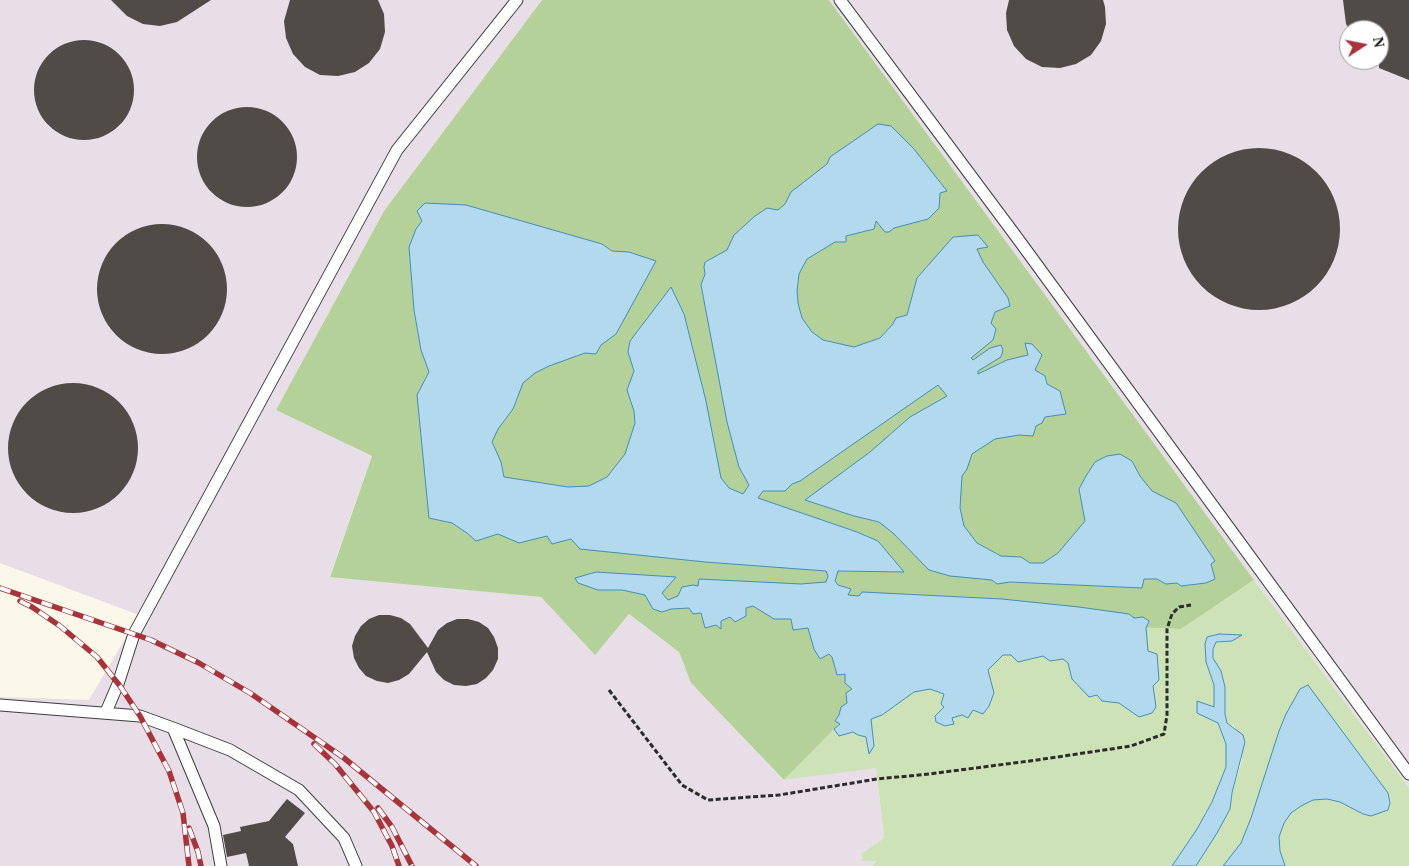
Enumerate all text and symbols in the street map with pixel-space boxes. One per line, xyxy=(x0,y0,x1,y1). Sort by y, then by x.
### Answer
north arrow xyxy=(1339,20,1389,70)
text: N xyxy=(1370,36,1387,49)

